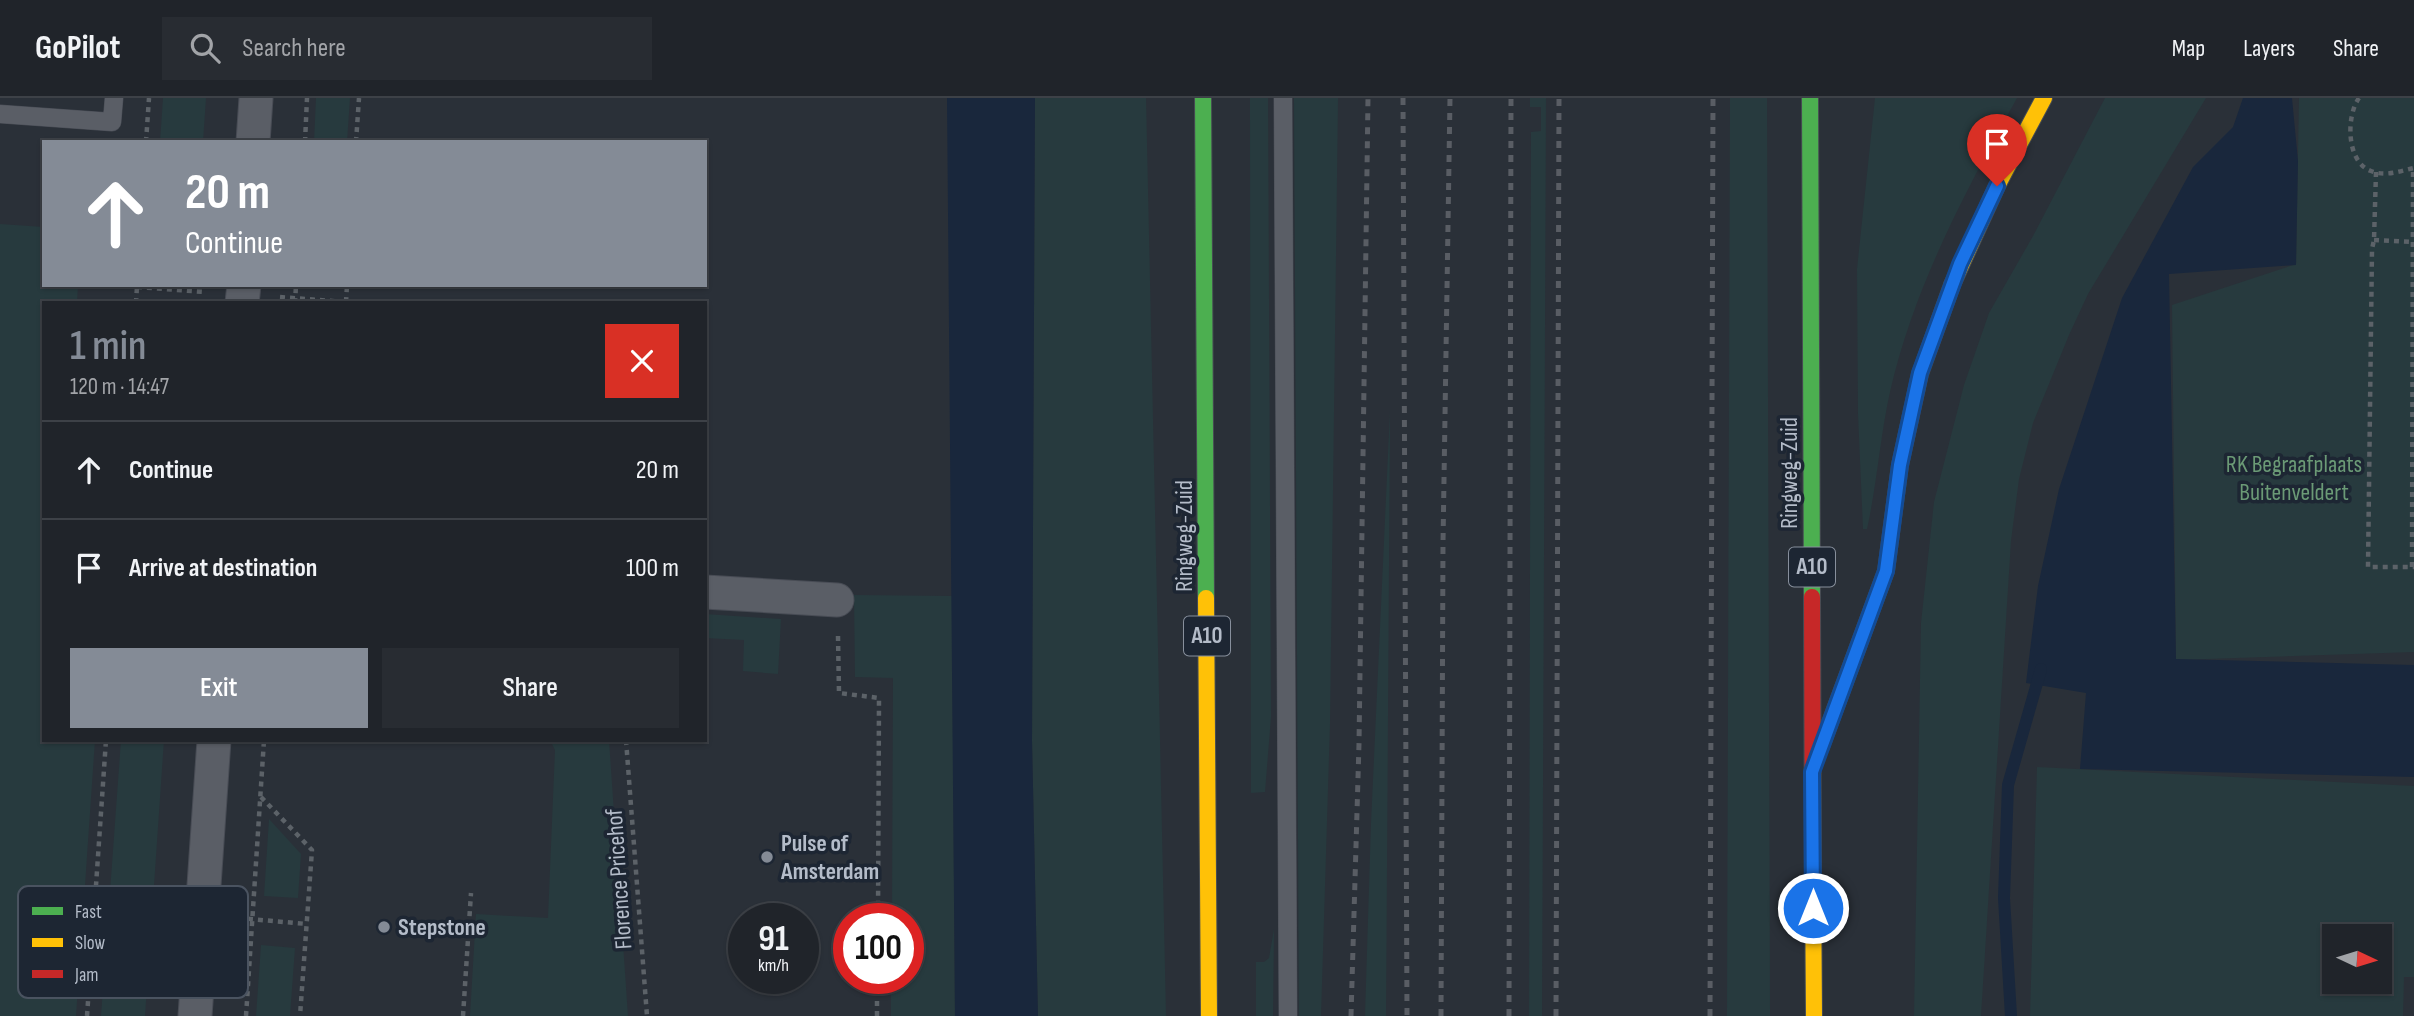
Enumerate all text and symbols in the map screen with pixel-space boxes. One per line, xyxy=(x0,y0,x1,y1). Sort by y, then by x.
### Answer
search box xyxy=(162,17,652,80)
text: GoPilot xyxy=(35,28,120,68)
icon: search xyxy=(186,29,224,67)
text: Search here xyxy=(242,33,346,64)
text: Map xyxy=(2172,34,2205,63)
text: Layers xyxy=(2243,34,2295,63)
text: Share xyxy=(2333,34,2379,63)
pin xyxy=(1967,114,2027,186)
icon: arrive xyxy=(1978,125,2016,163)
text: 20 m xyxy=(185,164,270,223)
icon: ahead xyxy=(70,168,161,259)
text: Continue xyxy=(185,224,283,263)
text: 1 min xyxy=(70,321,146,372)
button: close xyxy=(605,324,679,398)
text: 120 m · 14:47 xyxy=(70,373,169,401)
street label: Ringweg-Zuid xyxy=(1775,417,1804,529)
park label: RK Begraafplaats Buitenveldert xyxy=(2226,450,2362,507)
icon: ahead xyxy=(70,451,108,489)
text: Continue xyxy=(129,455,213,486)
text: 20 m xyxy=(636,455,679,486)
street label: Ringweg-Zuid xyxy=(1170,480,1199,592)
road number: A10 xyxy=(1789,547,1835,587)
icon: arrive xyxy=(70,549,108,587)
text: Arrive at destination xyxy=(129,553,317,584)
text: 100 m xyxy=(626,553,679,584)
road number: A10 xyxy=(1184,616,1230,656)
button: Exit xyxy=(70,648,368,728)
button: Share xyxy=(382,648,679,728)
street label: Florence Pricehof xyxy=(600,807,638,950)
place label: Pulse of Amsterdam xyxy=(780,829,879,886)
marker: Pulse of Amsterdam xyxy=(759,849,775,865)
position arrow xyxy=(1776,871,1850,945)
legend xyxy=(18,886,248,998)
text: Fast xyxy=(75,901,102,924)
speed limit sign: 100 xyxy=(833,903,924,994)
place label: Stepstone xyxy=(398,913,486,942)
text: 91 xyxy=(758,918,789,961)
marker: Stepstone xyxy=(376,919,392,935)
north arrow xyxy=(2322,924,2392,994)
map controls xyxy=(2322,924,2392,994)
text: Slow xyxy=(75,932,105,955)
text: km/h xyxy=(758,955,789,976)
text: Jam xyxy=(74,964,98,987)

